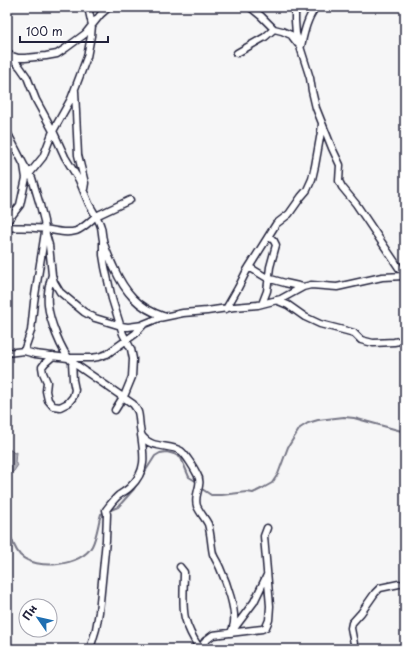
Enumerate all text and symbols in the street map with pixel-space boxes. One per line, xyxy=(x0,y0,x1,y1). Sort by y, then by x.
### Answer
scale bar xyxy=(20,18,108,44)
text: 100 m xyxy=(26,22,63,40)
north arrow xyxy=(18,598,58,638)
text: Пн xyxy=(18,601,41,623)

